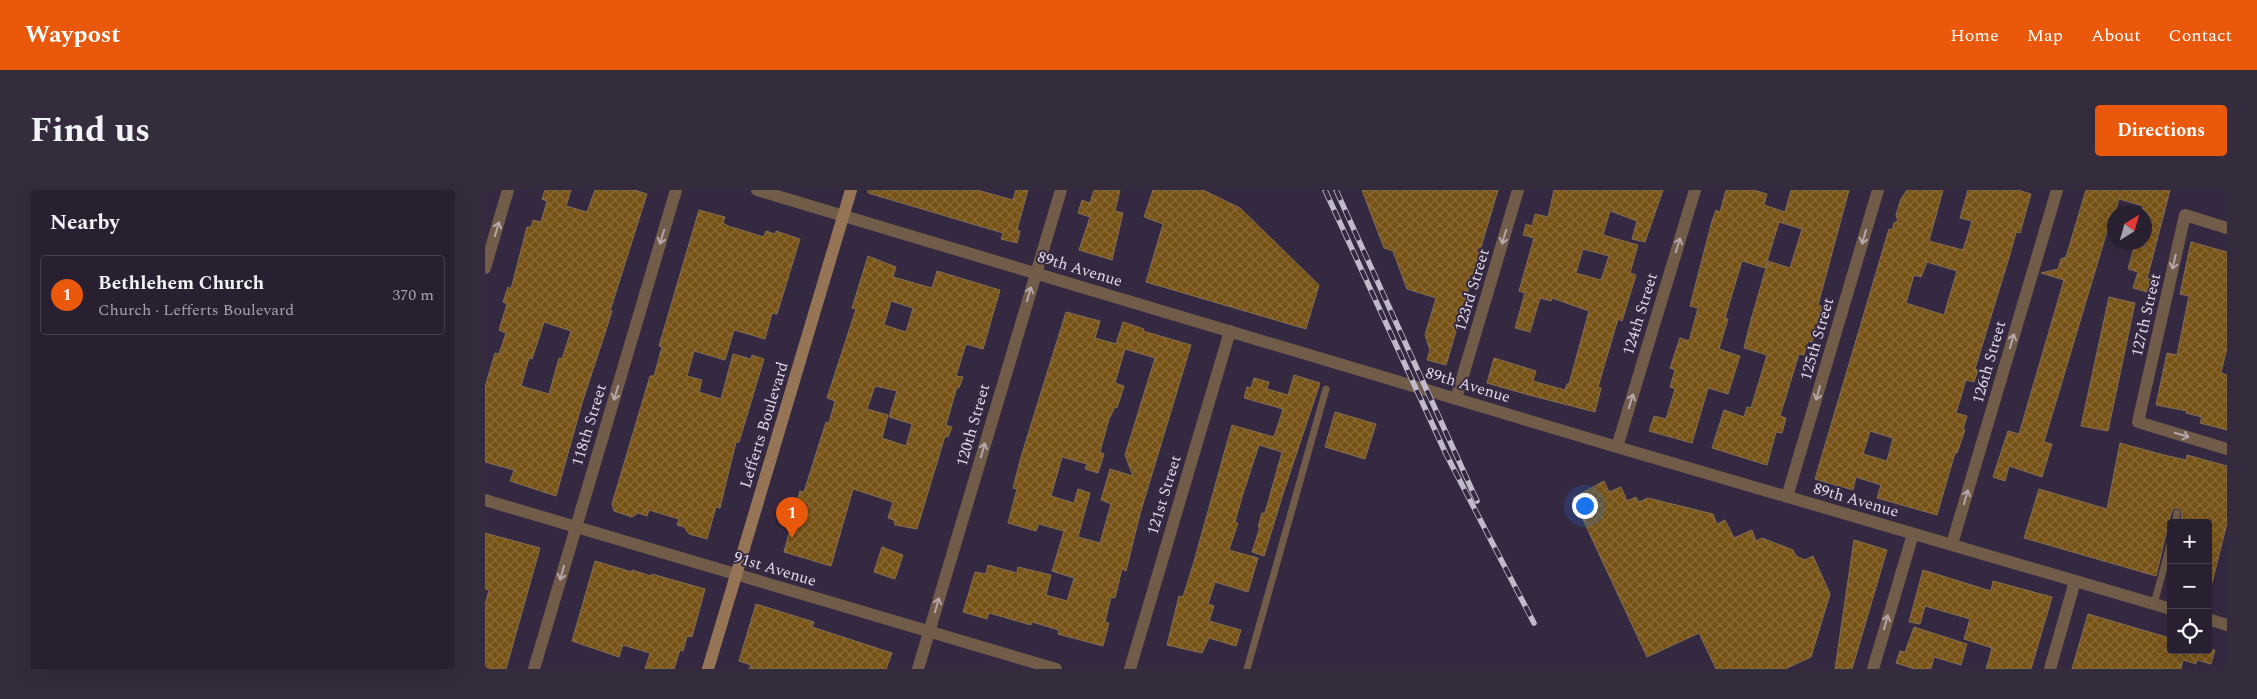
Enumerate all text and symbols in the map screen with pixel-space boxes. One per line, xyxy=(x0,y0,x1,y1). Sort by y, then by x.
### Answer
text: Waypost xyxy=(25,17,121,53)
text: Home xyxy=(1950,22,1999,49)
text: Map xyxy=(2027,22,2063,49)
text: About xyxy=(2091,22,2141,49)
text: Contact xyxy=(2169,22,2232,49)
text: Find us xyxy=(30,104,150,157)
button: Directions xyxy=(2095,105,2227,156)
north arrow xyxy=(2107,205,2152,250)
text: Nearby xyxy=(50,207,120,239)
one-way arrow xyxy=(492,221,502,237)
one-way arrow xyxy=(656,228,666,244)
one-way arrow xyxy=(1499,228,1509,244)
one-way arrow xyxy=(1858,228,1868,244)
one-way arrow xyxy=(1674,238,1684,254)
street label: 89th Avenue xyxy=(1035,245,1125,293)
street label: 123rd Street xyxy=(1448,245,1496,334)
one-way arrow xyxy=(2169,254,2178,270)
text: Bethlehem Church xyxy=(98,269,264,298)
street label: 124th Street xyxy=(1616,270,1664,358)
street label: 127th Street xyxy=(2125,271,2167,359)
text: 1 xyxy=(63,283,71,307)
text: 370 m xyxy=(392,283,434,307)
one-way arrow xyxy=(1024,286,1034,302)
street label: 125th Street xyxy=(1794,295,1840,383)
text: Church · Lefferts Boulevard xyxy=(98,298,294,322)
street label: 126th Street xyxy=(1966,318,2012,406)
one-way arrow xyxy=(2007,334,2017,350)
street label: Lefferts Boulevard xyxy=(733,359,795,491)
street label: 89th Avenue xyxy=(1423,361,1513,409)
street label: 118th Street xyxy=(565,381,613,469)
street label: 120th Street xyxy=(950,381,996,469)
one-way arrow xyxy=(610,384,620,400)
one-way arrow xyxy=(1812,384,1822,400)
one-way arrow xyxy=(1626,393,1636,409)
one-way arrow xyxy=(2174,431,2190,441)
one-way arrow xyxy=(978,442,988,458)
street label: 121st Street xyxy=(1140,452,1188,538)
street label: 89th Avenue xyxy=(1810,476,1902,524)
one-way arrow xyxy=(1961,490,1971,506)
your location xyxy=(1572,493,1598,519)
pin: 1 xyxy=(776,497,808,538)
map controls xyxy=(2167,519,2212,654)
button: + xyxy=(2167,519,2212,564)
street label: 91st Avenue xyxy=(731,545,819,593)
button: − xyxy=(2167,564,2212,609)
one-way arrow xyxy=(556,565,566,581)
one-way arrow xyxy=(932,598,942,614)
button: locate xyxy=(2167,609,2212,654)
one-way arrow xyxy=(1882,615,1892,631)

